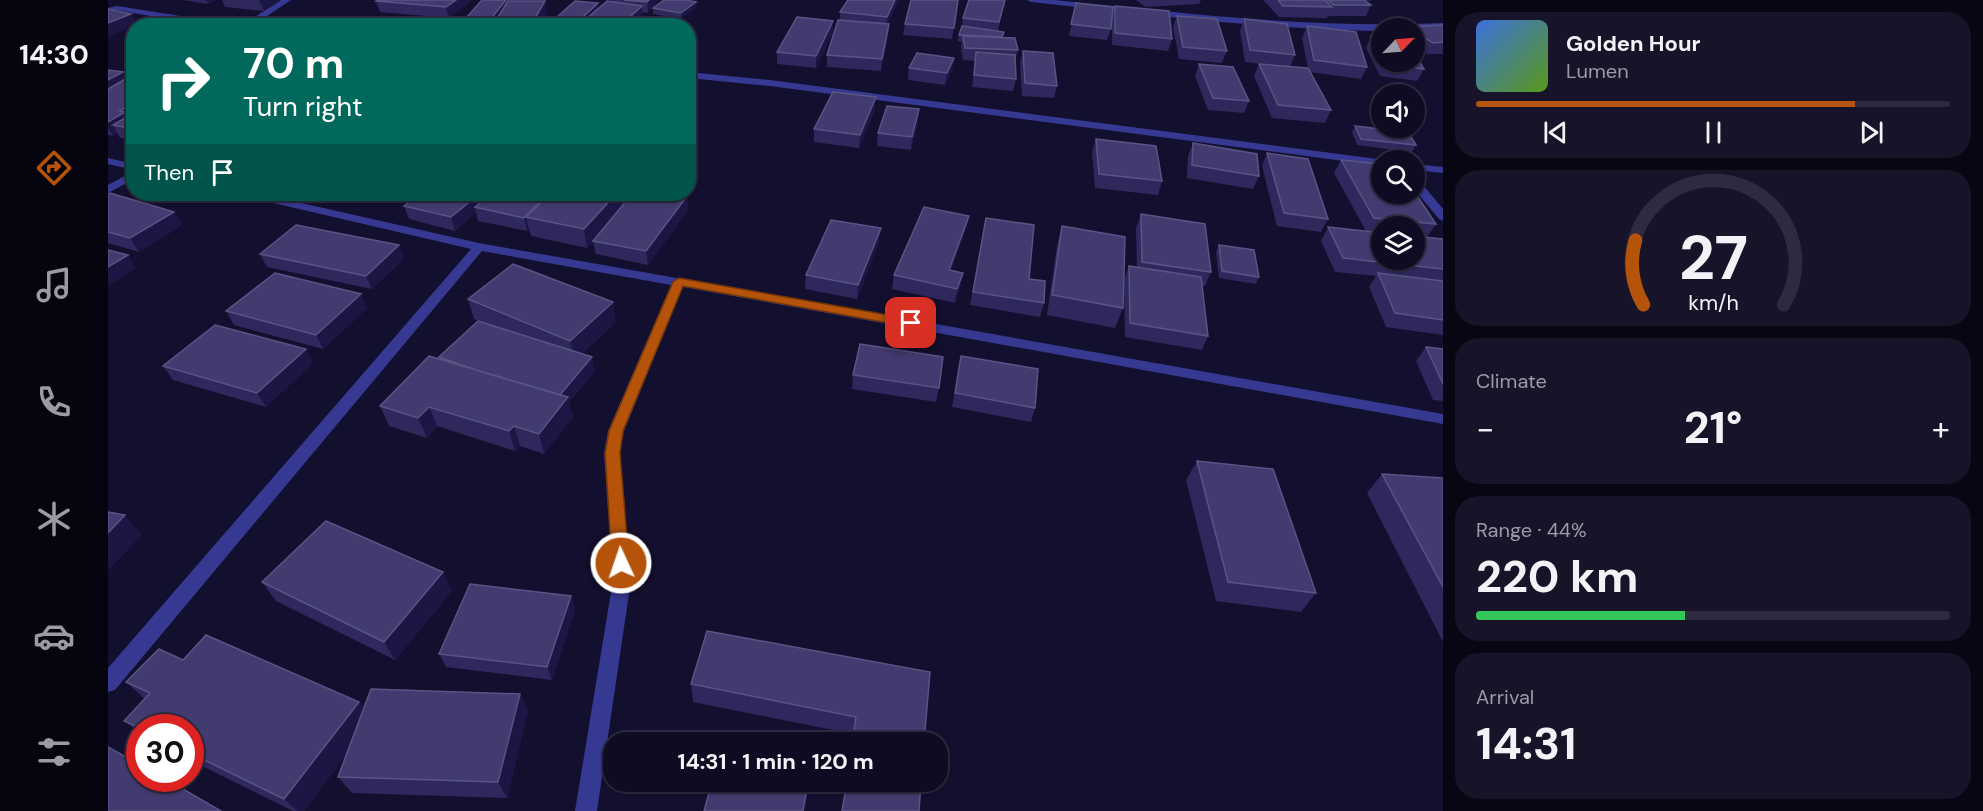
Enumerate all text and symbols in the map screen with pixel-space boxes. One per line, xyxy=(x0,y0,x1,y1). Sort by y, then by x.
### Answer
north arrow xyxy=(1371,18,1425,72)
map controls xyxy=(1371,18,1425,270)
text: Golden Hour xyxy=(1566,29,1701,58)
text: 70 m xyxy=(243,36,344,91)
text: 14:30 xyxy=(19,37,89,72)
icon: right xyxy=(144,42,222,120)
text: Lumen xyxy=(1566,58,1629,84)
button: sound xyxy=(1371,84,1425,138)
text: Turn right xyxy=(243,89,363,124)
icon: previous xyxy=(1539,116,1572,149)
icon: pause xyxy=(1697,116,1730,149)
icon: next xyxy=(1855,116,1888,149)
icon: directions xyxy=(33,147,75,189)
button: search xyxy=(1371,150,1425,204)
icon: arrive xyxy=(206,156,239,189)
text: Then xyxy=(144,158,194,187)
button: layers xyxy=(1371,216,1425,270)
text: 27 xyxy=(1678,217,1748,298)
icon: music xyxy=(33,264,75,306)
text: km/h xyxy=(1688,289,1738,317)
pin xyxy=(885,297,936,348)
icon: arrive xyxy=(894,306,927,339)
text: Climate xyxy=(1476,368,1547,394)
icon: phone xyxy=(33,381,75,423)
text: 21° xyxy=(1684,398,1742,457)
text: − xyxy=(1476,407,1494,450)
text: + xyxy=(1932,407,1950,450)
icon: climate xyxy=(33,498,75,540)
text: Range · 44% xyxy=(1476,517,1587,543)
position arrow xyxy=(589,531,653,595)
text: 220 km xyxy=(1476,547,1638,606)
icon: car xyxy=(33,615,75,657)
text: Arrival xyxy=(1476,684,1534,710)
speed limit sign: 30 xyxy=(126,714,204,792)
text: 14:31 xyxy=(1476,714,1576,773)
icon: filters xyxy=(33,731,75,773)
text: 14:31 · 1 min · 120 m xyxy=(677,747,874,776)

